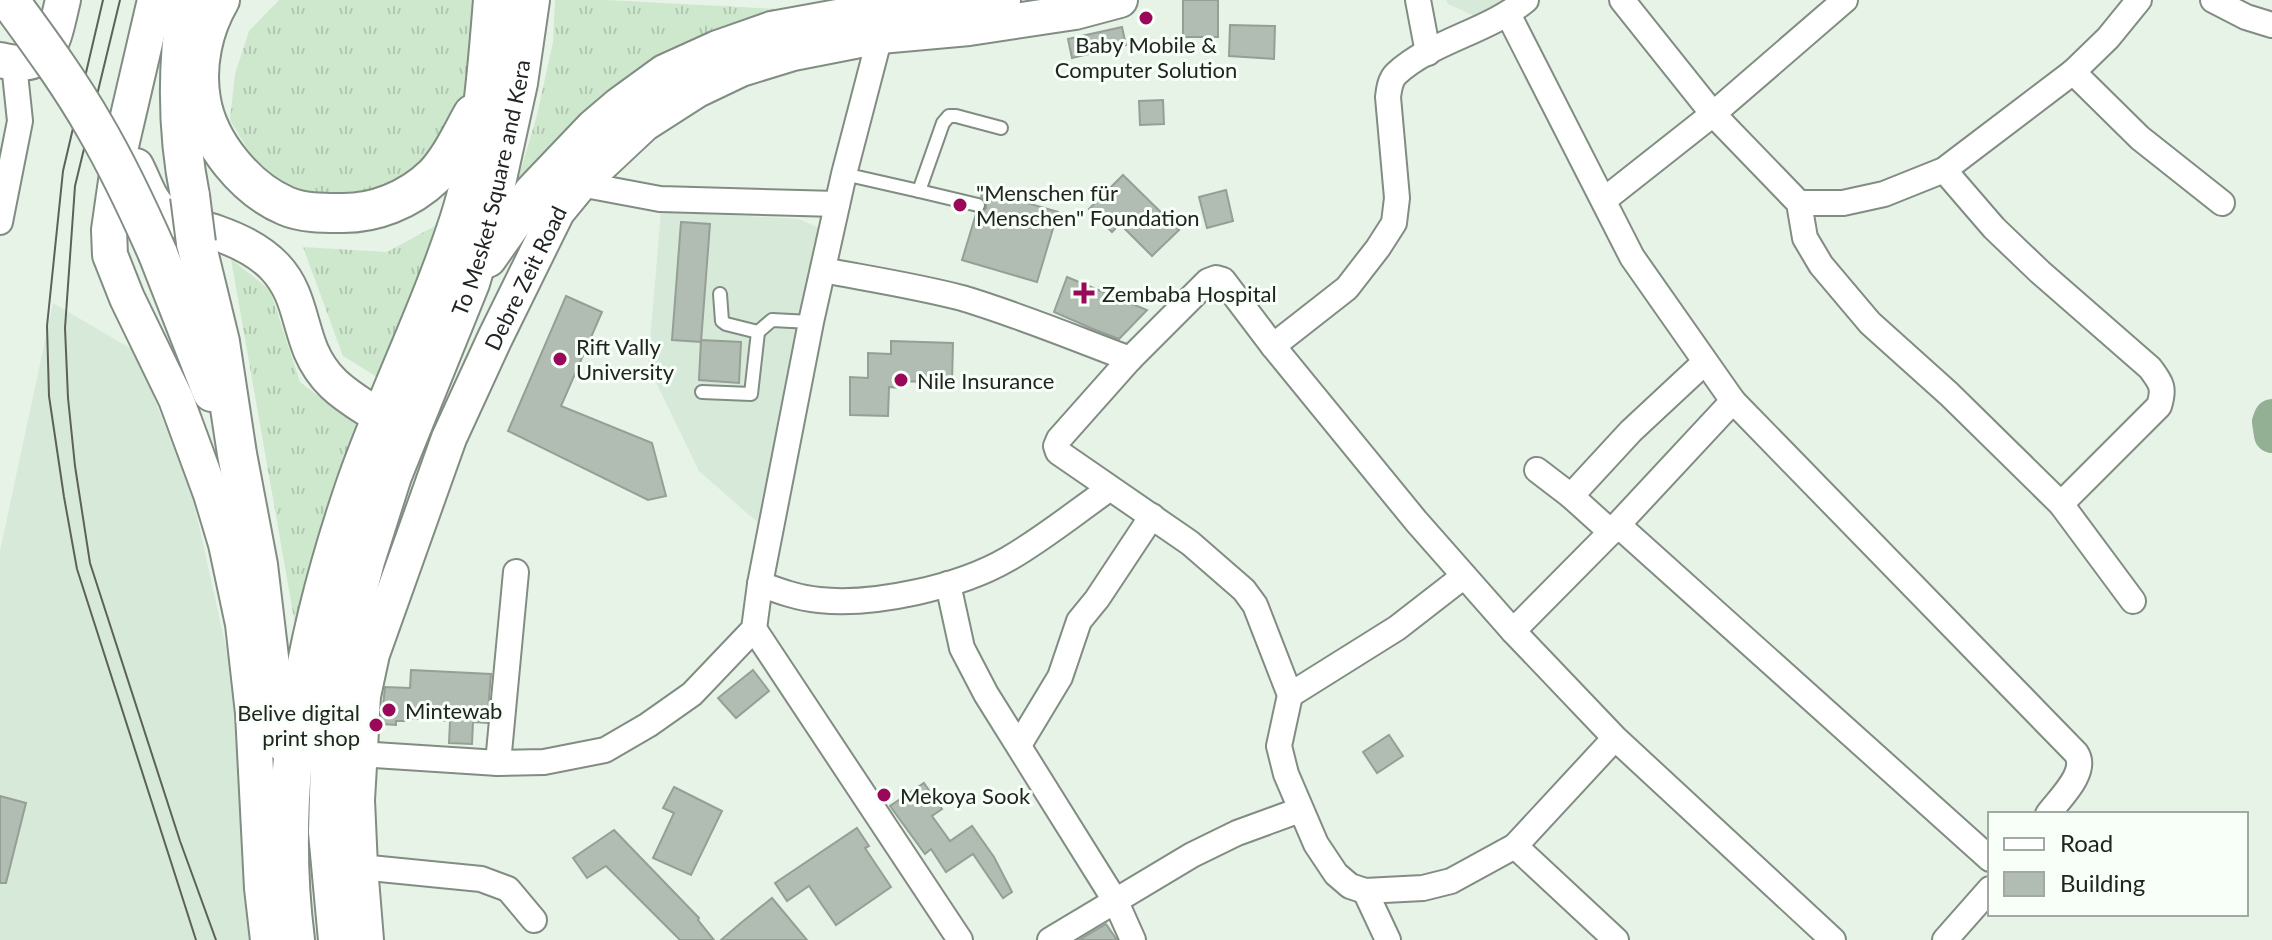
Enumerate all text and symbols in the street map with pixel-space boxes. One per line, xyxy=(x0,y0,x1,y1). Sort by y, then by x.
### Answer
marker: Baby Mobile & Computer Solution xyxy=(1137,9,1155,27)
place label: Baby Mobile & Computer Solution xyxy=(1055,31,1237,83)
street label: To Mesket Square and Kera xyxy=(445,58,535,319)
place label: "Menschen für Menschen" Foundation xyxy=(976,179,1200,231)
marker: "Menschen für Menschen" Foundation xyxy=(951,196,969,214)
street label: Debre Zeit Road xyxy=(478,201,572,354)
place label: Zembaba Hospital xyxy=(1102,280,1277,307)
marker: Zembaba Hospital xyxy=(1073,282,1095,304)
place label: Rift Vally University xyxy=(576,333,675,385)
marker: Rift Vally University xyxy=(551,350,569,368)
place label: Nile Insurance xyxy=(917,367,1054,394)
marker: Nile Insurance xyxy=(892,371,910,389)
place label: Mintewab xyxy=(405,697,502,724)
place label: Belive digital print shop xyxy=(237,699,360,751)
marker: Mintewab xyxy=(380,701,398,719)
marker: Belive digital print shop xyxy=(367,716,385,734)
place label: Mekoya Sook xyxy=(900,782,1031,809)
marker: Mekoya Sook xyxy=(875,786,893,804)
legend xyxy=(1988,812,2248,916)
text: Road xyxy=(2060,828,2113,857)
text: Building xyxy=(2060,868,2145,897)

